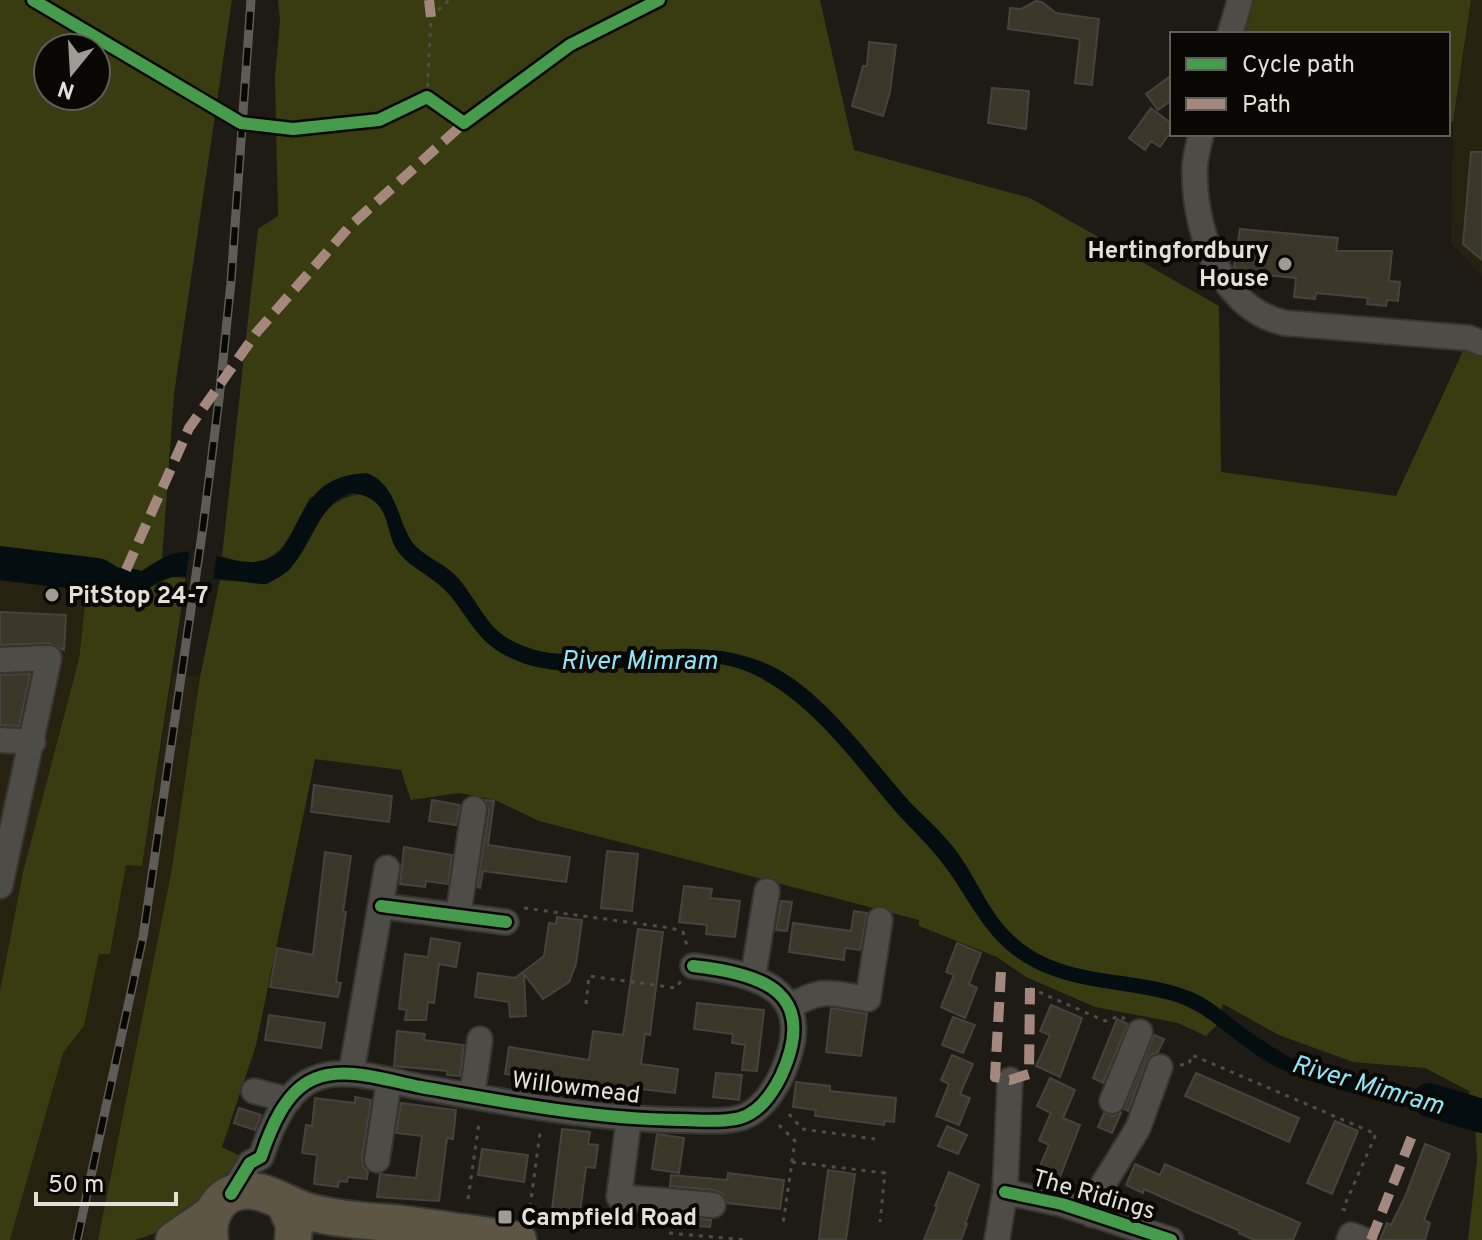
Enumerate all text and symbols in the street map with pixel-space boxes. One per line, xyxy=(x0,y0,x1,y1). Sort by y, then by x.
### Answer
north arrow xyxy=(32,32,112,112)
legend xyxy=(1170,32,1450,136)
text: Cycle path xyxy=(1242,51,1355,81)
text: N xyxy=(55,73,78,104)
text: Path xyxy=(1242,91,1291,121)
place label: Hertingfordbury House xyxy=(1088,237,1269,295)
marker: Hertingfordbury House xyxy=(1276,255,1294,273)
place label: PitStop 24-7 xyxy=(68,582,208,612)
marker: PitStop 24-7 xyxy=(43,586,61,604)
water label: River Mimram xyxy=(561,646,718,679)
water label: River Mimram xyxy=(1287,1049,1448,1124)
street label: Willowmead xyxy=(510,1066,642,1112)
scale bar xyxy=(36,1156,176,1206)
street label: The Ridings xyxy=(1028,1164,1158,1228)
text: 50 m xyxy=(48,1171,104,1201)
place label: Campfield Road xyxy=(521,1204,697,1234)
marker: Campfield Road xyxy=(496,1208,514,1226)

